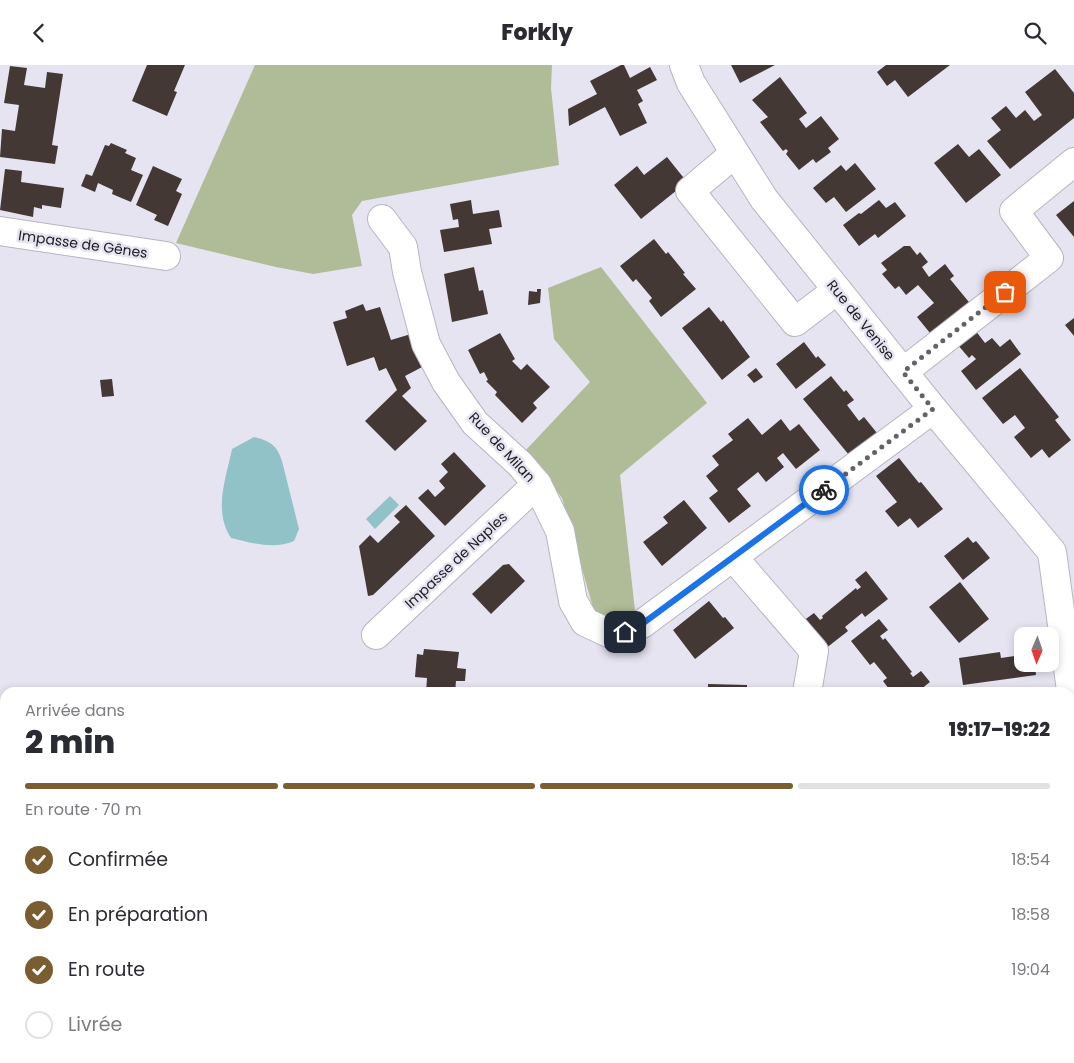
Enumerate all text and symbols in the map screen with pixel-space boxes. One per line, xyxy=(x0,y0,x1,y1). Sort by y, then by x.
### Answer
text: Forkly xyxy=(501,17,573,48)
icon: back xyxy=(25,19,53,47)
icon: search xyxy=(1021,19,1049,47)
street label: Impasse de Gênes xyxy=(17,225,149,263)
pin xyxy=(984,271,1026,313)
street label: Rue de Venise xyxy=(822,276,900,365)
icon: bag xyxy=(991,278,1019,306)
street label: Rue de Milan xyxy=(464,408,540,486)
courier xyxy=(799,465,849,515)
icon: bike xyxy=(810,476,838,504)
street label: Impasse de Naples xyxy=(400,507,512,613)
pin xyxy=(604,611,646,653)
icon: home xyxy=(611,618,639,646)
north arrow xyxy=(1014,627,1059,673)
map controls xyxy=(1014,627,1059,672)
text: Arrivée dans xyxy=(25,699,125,722)
text: 19:17–19:22 xyxy=(949,716,1050,743)
text: 2 min xyxy=(25,719,115,764)
text: En route · 70 m xyxy=(25,798,141,821)
icon: check xyxy=(25,846,53,874)
text: Confirmée xyxy=(68,846,168,873)
text: 18:54 xyxy=(1011,848,1050,871)
icon: check xyxy=(25,901,53,929)
text: En préparation xyxy=(68,901,208,928)
text: 18:58 xyxy=(1011,903,1050,926)
icon: check xyxy=(25,956,53,984)
text: En route xyxy=(68,956,145,983)
text: 19:04 xyxy=(1011,958,1050,981)
text: Livrée xyxy=(68,1011,122,1038)

